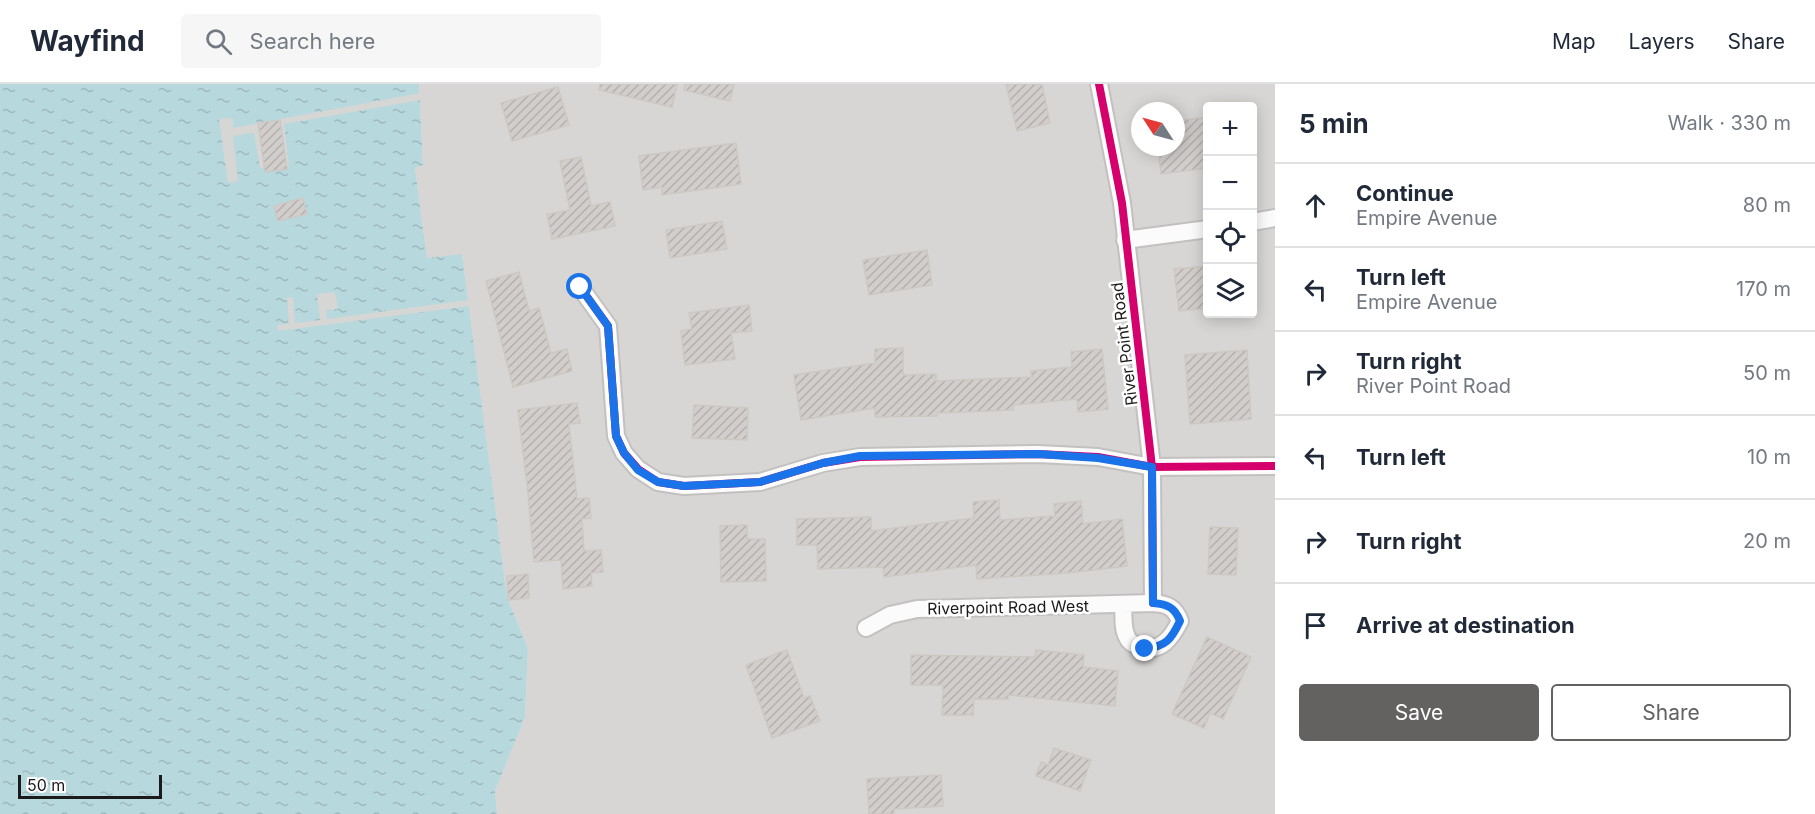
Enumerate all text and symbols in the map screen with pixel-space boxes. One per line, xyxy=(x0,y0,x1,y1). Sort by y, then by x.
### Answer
search box xyxy=(181,14,601,68)
text: Wayfind xyxy=(30,24,145,58)
icon: search xyxy=(202,25,235,58)
text: Search here xyxy=(250,28,375,54)
text: Map xyxy=(1552,29,1596,54)
text: Layers xyxy=(1629,29,1695,54)
text: Share xyxy=(1728,29,1785,54)
north arrow xyxy=(1131,102,1185,156)
map controls xyxy=(1203,102,1257,318)
button: + xyxy=(1203,102,1257,156)
text: 5 min xyxy=(1299,108,1369,139)
text: Walk · 330 m xyxy=(1668,111,1791,135)
button: − xyxy=(1203,156,1257,210)
text: Continue xyxy=(1356,180,1454,206)
icon: ahead xyxy=(1299,189,1332,222)
text: 80 m xyxy=(1743,193,1791,217)
text: Empire Avenue xyxy=(1356,206,1497,230)
button: locate xyxy=(1203,210,1257,264)
button: layers xyxy=(1203,264,1257,318)
text: Turn left xyxy=(1356,264,1446,290)
route start xyxy=(566,273,592,299)
icon: left xyxy=(1299,273,1332,306)
text: 170 m xyxy=(1736,277,1791,301)
street label: River Point Road xyxy=(1107,281,1141,407)
text: Empire Avenue xyxy=(1356,290,1497,314)
text: Turn right xyxy=(1356,348,1462,374)
icon: right xyxy=(1299,357,1332,390)
text: 50 m xyxy=(1743,361,1791,385)
text: River Point Road xyxy=(1356,374,1511,398)
icon: left xyxy=(1299,441,1332,474)
text: Turn left xyxy=(1356,444,1446,470)
text: 10 m xyxy=(1747,445,1791,469)
icon: right xyxy=(1299,525,1332,558)
text: Turn right xyxy=(1356,528,1462,554)
text: 20 m xyxy=(1743,529,1791,553)
street label: Riverpoint Road West xyxy=(927,596,1089,618)
icon: arrive xyxy=(1299,609,1332,642)
text: Arrive at destination xyxy=(1356,612,1575,638)
route end xyxy=(1131,635,1157,661)
button: Save xyxy=(1299,684,1539,741)
button: Share xyxy=(1551,684,1791,741)
scale bar xyxy=(18,772,162,800)
text: 50 m xyxy=(27,775,65,795)

